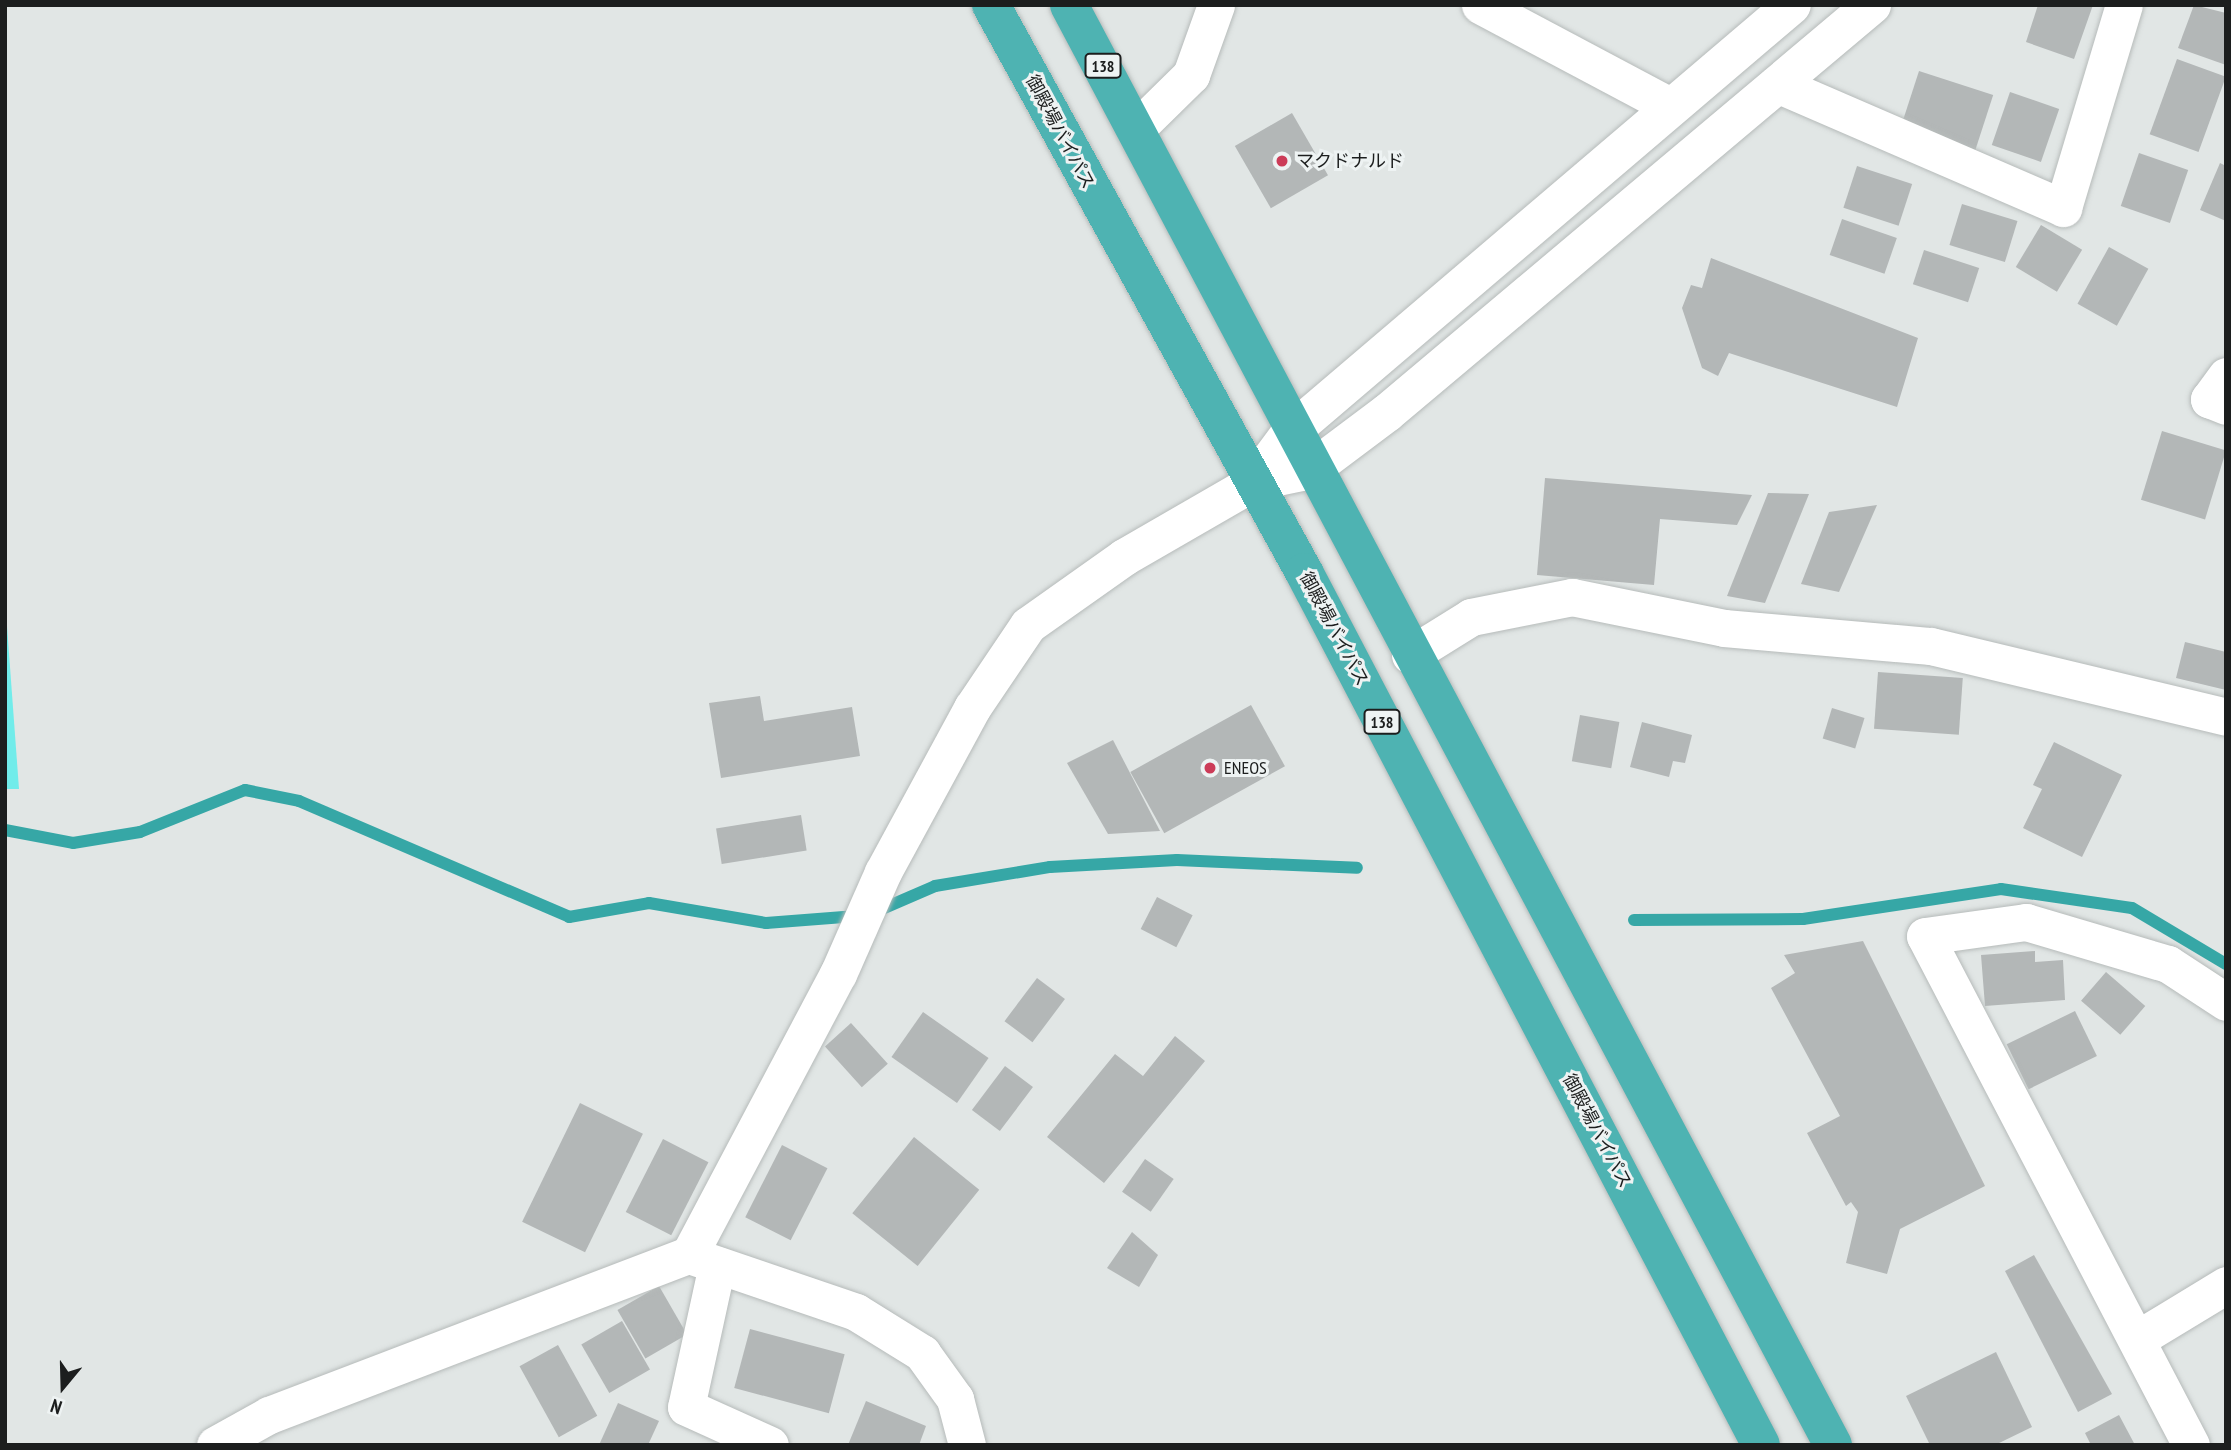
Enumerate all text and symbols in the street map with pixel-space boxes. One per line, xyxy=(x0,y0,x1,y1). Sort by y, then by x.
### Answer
road number: 138 xyxy=(1084,54,1122,78)
street label: 御殿場バイパス xyxy=(1021,71,1099,193)
place label: マクドナルド xyxy=(1296,150,1404,172)
marker: マクドナルド xyxy=(1274,153,1290,169)
street label: 御殿場バイパス xyxy=(1295,568,1373,690)
road number: 138 xyxy=(1363,709,1401,734)
place label: ENEOS xyxy=(1224,757,1267,779)
marker: ENEOS xyxy=(1202,760,1218,776)
street label: 御殿場バイパス xyxy=(1558,1070,1636,1192)
north arrow xyxy=(28,1352,98,1422)
text: N xyxy=(47,1394,65,1420)

